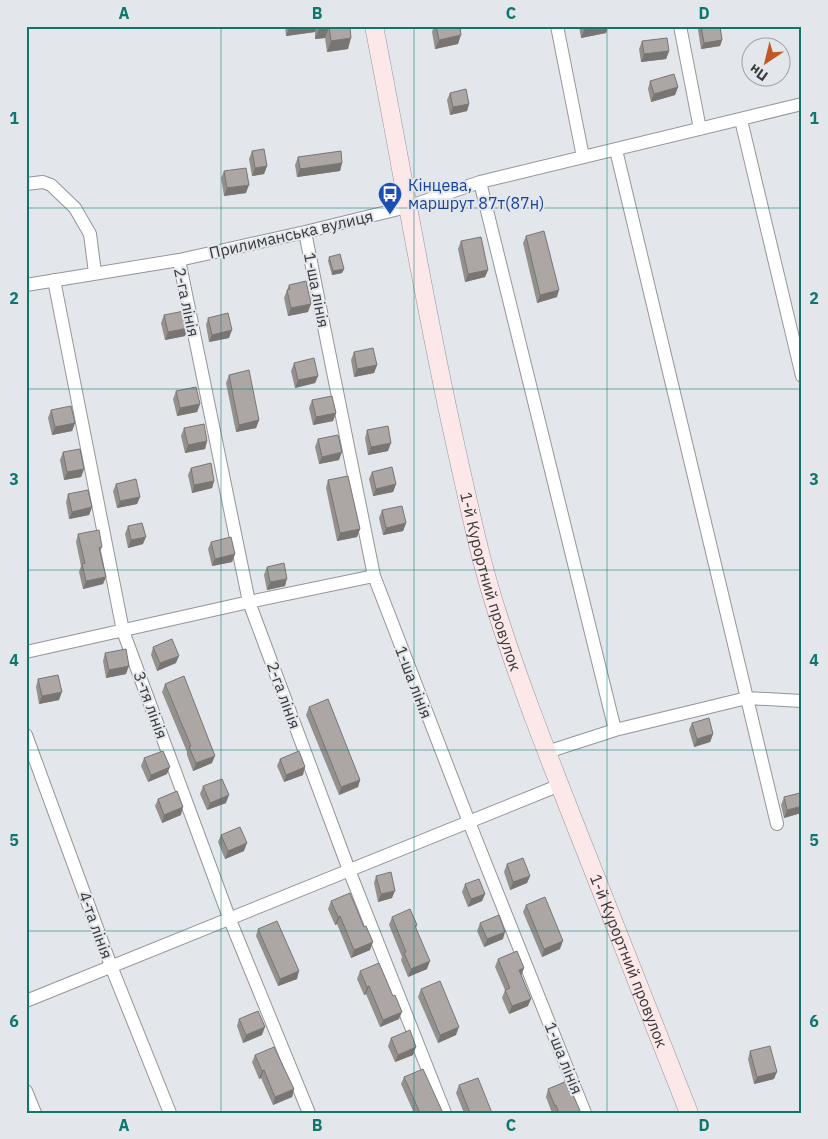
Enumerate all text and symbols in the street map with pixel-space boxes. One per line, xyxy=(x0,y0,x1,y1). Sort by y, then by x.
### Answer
text: A xyxy=(119,3,130,23)
text: B xyxy=(312,3,323,23)
text: C xyxy=(506,3,516,23)
text: D xyxy=(698,3,710,23)
north arrow xyxy=(740,38,790,88)
text: Пн xyxy=(746,60,771,85)
text: 1 xyxy=(9,108,19,128)
text: 1 xyxy=(809,108,819,128)
place label: Кінцева, маршрут 87т(87н) xyxy=(408,175,544,213)
bus stop icon: Кінцева, маршрут 87т(87н) xyxy=(377,181,403,215)
street label: Прилиманська вулиця xyxy=(207,205,375,263)
street label: 1-ша лінія xyxy=(300,251,334,329)
street label: 2-га лінія xyxy=(170,266,204,338)
text: 2 xyxy=(9,288,19,308)
text: 2 xyxy=(809,288,819,308)
text: 3 xyxy=(9,469,19,489)
text: 3 xyxy=(809,469,819,489)
street label: 1-й Курортний провулок xyxy=(456,490,526,674)
street label: 1-ша лінія xyxy=(391,643,437,721)
text: 4 xyxy=(9,650,19,670)
text: 4 xyxy=(809,650,819,670)
street label: 2-га лінія xyxy=(263,659,305,731)
street label: 3-тя лінія xyxy=(130,669,172,741)
text: 5 xyxy=(9,830,19,850)
text: 5 xyxy=(809,830,819,850)
street label: 1-й Курортний провулок xyxy=(586,871,672,1051)
street label: 4-та лінія xyxy=(75,889,117,961)
text: 6 xyxy=(9,1011,19,1031)
text: 6 xyxy=(809,1011,819,1031)
street label: 1-ша лінія xyxy=(540,1019,588,1097)
text: A xyxy=(119,1115,130,1135)
text: B xyxy=(312,1115,323,1135)
text: C xyxy=(506,1115,516,1135)
text: D xyxy=(698,1115,710,1135)

